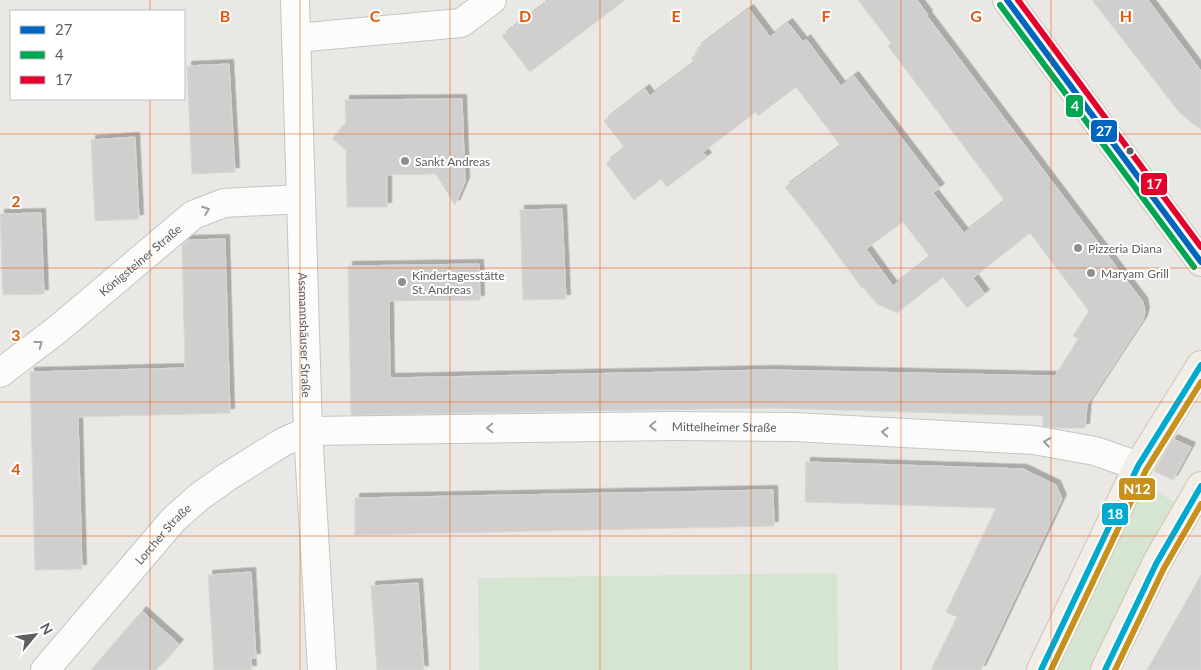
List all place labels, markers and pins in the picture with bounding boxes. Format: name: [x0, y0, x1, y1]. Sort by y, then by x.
unlabelled marker: [1125, 146, 1135, 156]
place label: Sankt Andreas: [415, 154, 490, 169]
marker: Sankt Andreas: [399, 155, 411, 167]
place label: Pizzeria Diana: [1088, 241, 1162, 256]
marker: Pizzeria Diana: [1072, 242, 1084, 254]
place label: Maryam Grill: [1101, 266, 1169, 281]
marker: Maryam Grill: [1085, 267, 1097, 279]
place label: Kindertagesstätte St. Andreas: [412, 268, 505, 297]
marker: Kindertagesstätte St. Andreas: [396, 276, 408, 288]

